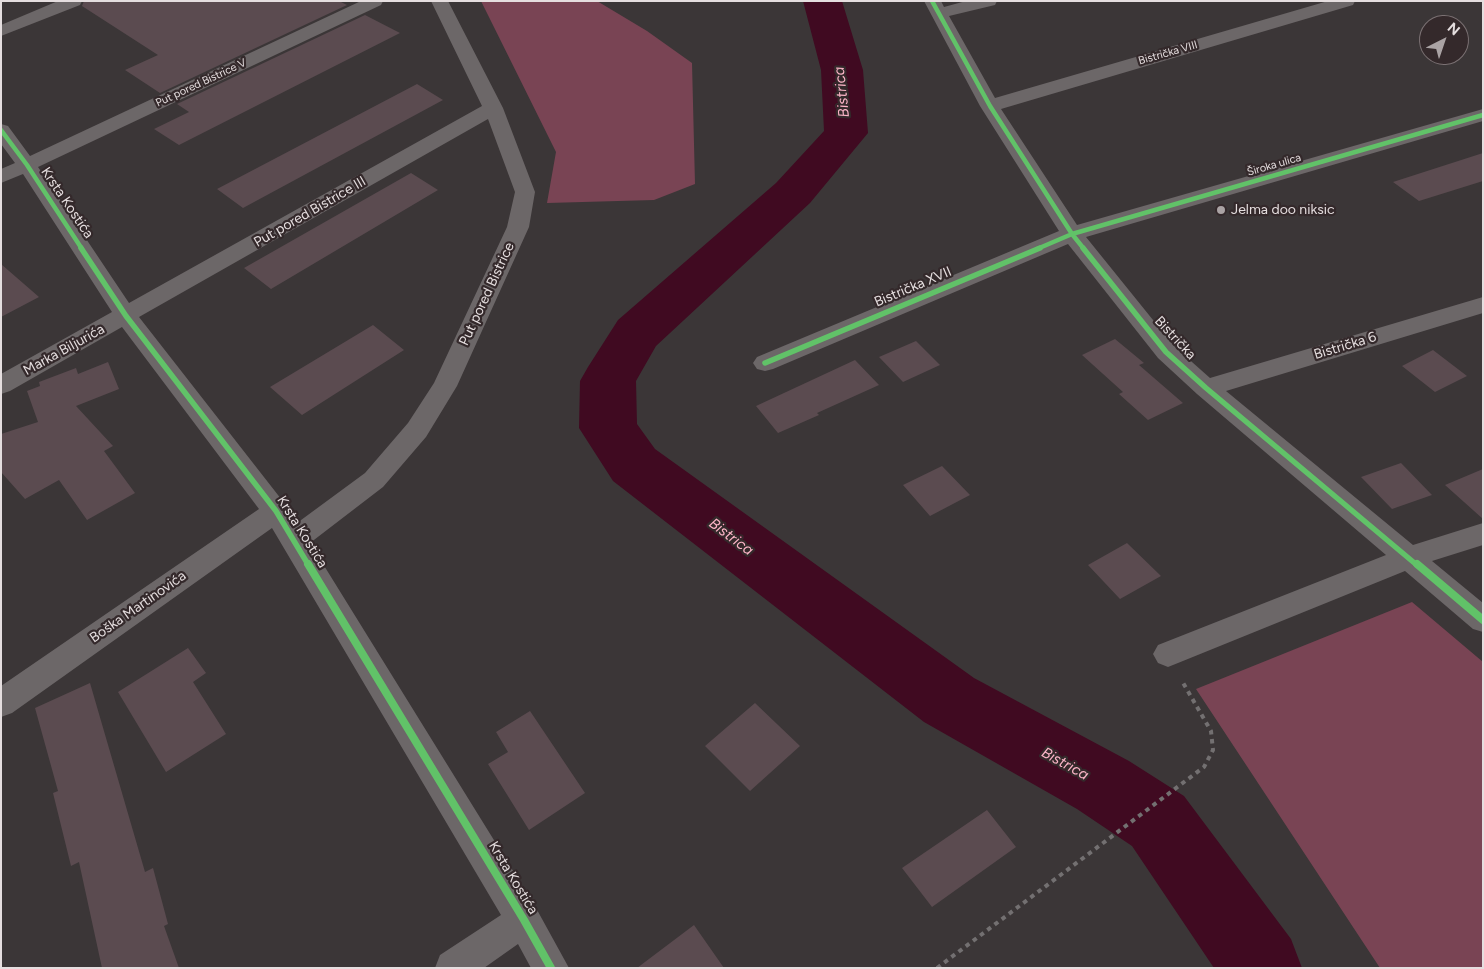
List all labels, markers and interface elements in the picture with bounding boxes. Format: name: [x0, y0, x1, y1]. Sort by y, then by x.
north arrow: [1419, 15, 1469, 65]
text: N: [1444, 19, 1463, 39]
street label: Bistrička VIII: [1137, 38, 1199, 68]
street label: Put pored Bistrice V: [154, 56, 248, 110]
water label: Bistrica: [830, 66, 854, 118]
street label: Široka ulica: [1245, 151, 1303, 179]
street label: Krsta Kostića: [37, 164, 97, 242]
street label: Put pored Bistrice III: [251, 173, 369, 251]
place label: Jelma doo niksic: [1231, 202, 1335, 218]
marker: Jelma doo niksic: [1215, 204, 1227, 216]
street label: Put pored Bistrice: [456, 240, 518, 348]
street label: Bistrička XVII: [872, 263, 954, 311]
street label: Bistrička: [1151, 313, 1199, 363]
street label: Marka Biljurića: [21, 321, 107, 379]
street label: Bistrička 6: [1312, 329, 1378, 363]
street label: Krsta Kostića: [273, 493, 331, 571]
water label: Bistrica: [705, 514, 757, 560]
street label: Boška Martinovića: [87, 568, 189, 646]
water label: Bistrica: [1038, 744, 1092, 784]
street label: Krsta Kostića: [485, 839, 541, 917]

